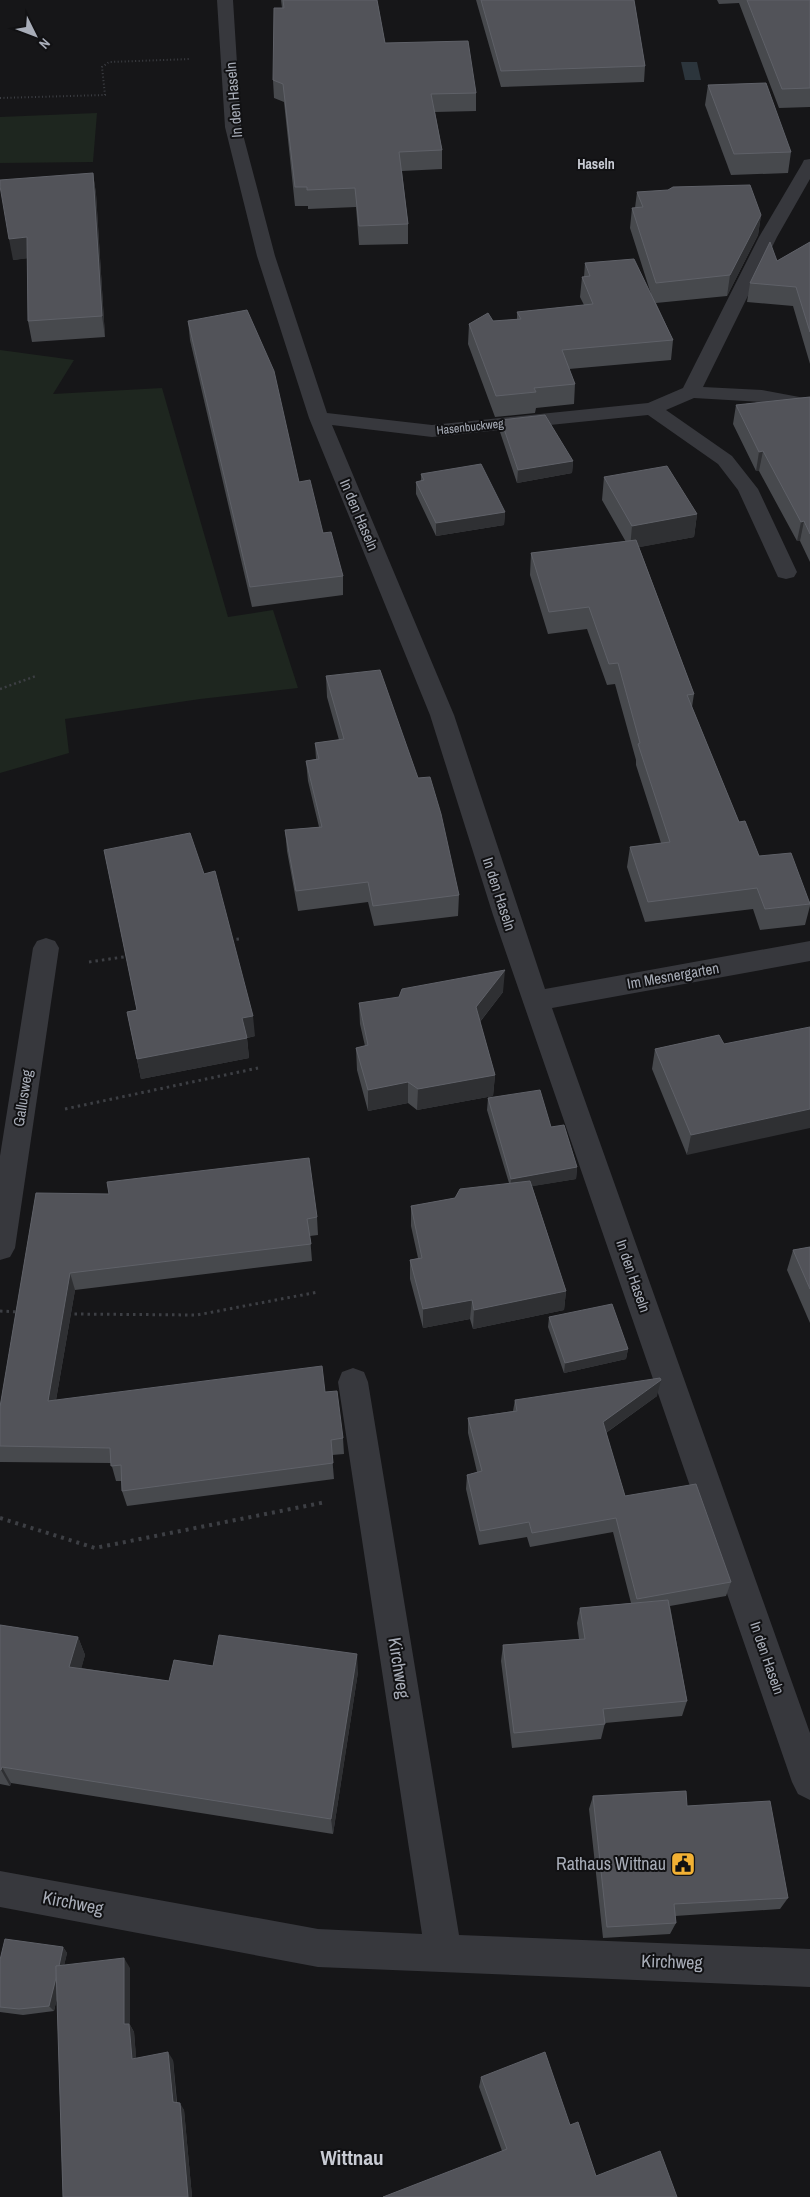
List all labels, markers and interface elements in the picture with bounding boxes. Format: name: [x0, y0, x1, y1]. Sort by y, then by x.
north arrow: [10, 10, 60, 60]
text: N: [35, 35, 54, 53]
street label: In den Haseln: [220, 61, 247, 139]
district label: Haseln: [577, 155, 615, 173]
street label: Hasenbuckweg: [436, 415, 505, 438]
street label: In den Haseln: [335, 476, 384, 554]
street label: In den Haseln: [478, 855, 521, 933]
street label: Im Mesnergarten: [625, 957, 721, 994]
street label: Gallusweg: [8, 1068, 37, 1128]
street label: In den Haseln: [611, 1237, 656, 1315]
street label: In den Haseln: [745, 1619, 790, 1697]
street label: Kirchweg: [382, 1636, 417, 1701]
place label: Rathaus Wittnau: [556, 1851, 666, 1876]
public building icon: Rathaus Wittnau: [670, 1851, 696, 1877]
street label: Kirchweg: [41, 1884, 106, 1921]
street label: Kirchweg: [641, 1948, 704, 1975]
district label: Wittnau: [321, 2143, 383, 2172]

